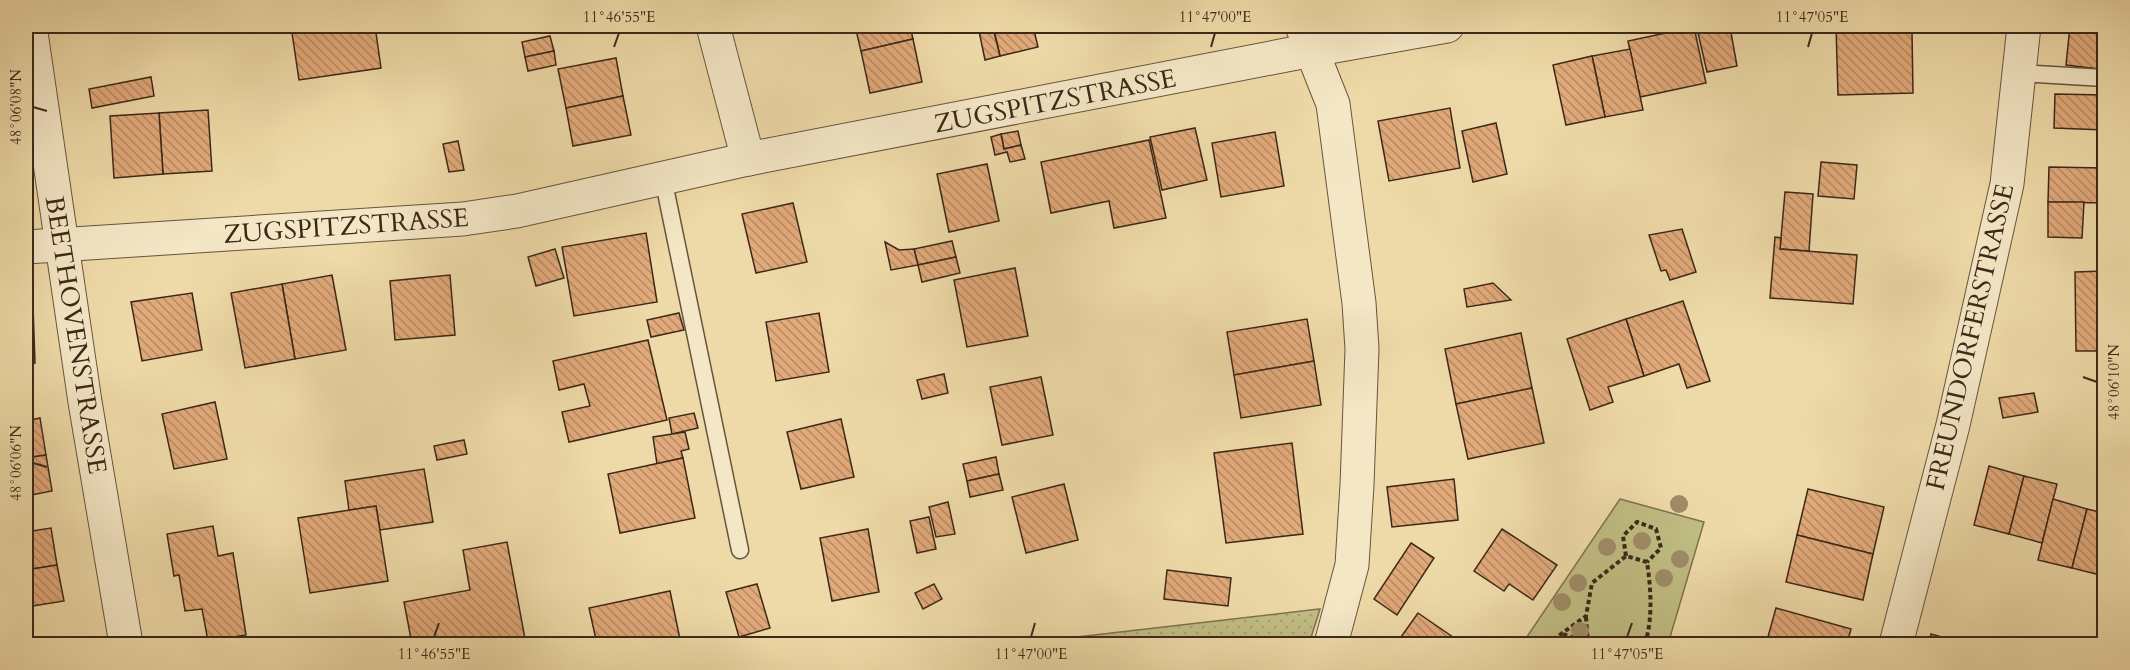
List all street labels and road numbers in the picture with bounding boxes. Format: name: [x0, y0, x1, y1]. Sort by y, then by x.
street label: ZUGSPITZSTRASSE: [931, 60, 1179, 142]
street label: FREUNDORFERSTRASSE: [1918, 180, 2022, 494]
street label: BEETHOVENSTRASSE: [37, 193, 115, 477]
street label: ZUGSPITZSTRASSE: [222, 200, 470, 252]

